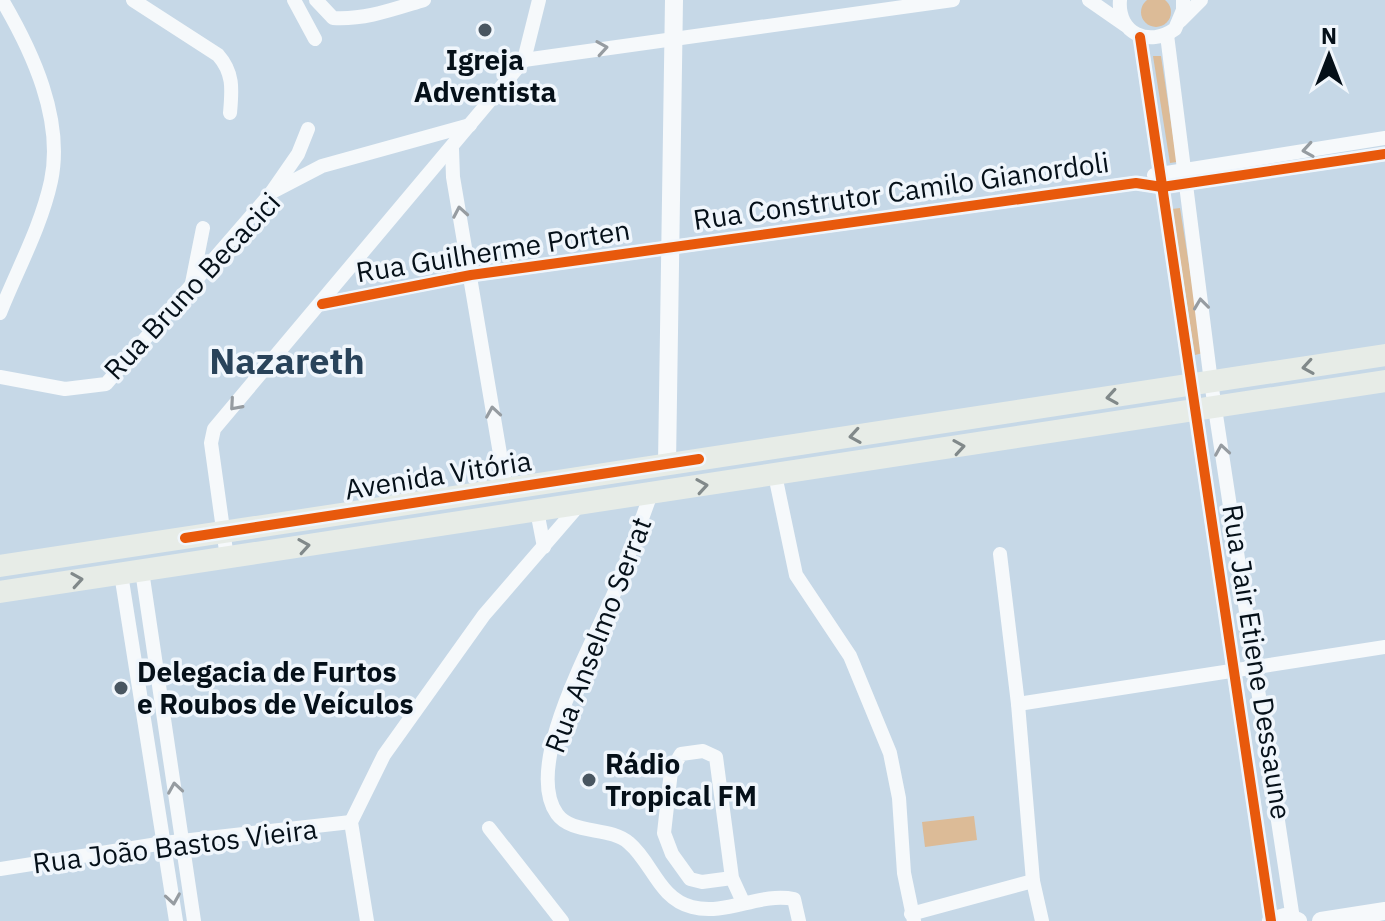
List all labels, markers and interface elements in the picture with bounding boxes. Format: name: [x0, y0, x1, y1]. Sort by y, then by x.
north arrow: [1289, 16, 1369, 96]
marker: Igreja Adventista: [476, 21, 494, 39]
text: N: [1321, 21, 1337, 50]
one-way arrow: [595, 40, 608, 57]
place label: Igreja Adventista: [414, 41, 556, 110]
one-way arrow: [1301, 140, 1315, 157]
street label: Rua Construtor Camilo Gianordoli: [691, 143, 1111, 238]
street label: Rua Bruno Becacici: [95, 184, 288, 387]
one-way arrow: [452, 205, 469, 219]
street label: Rua Guilherme Porten: [353, 211, 633, 290]
one-way arrow: [1193, 298, 1210, 311]
district label: Nazareth: [209, 337, 365, 384]
one-way arrow: [1301, 357, 1315, 374]
one-way arrow: [1106, 387, 1119, 404]
one-way arrow: [230, 396, 245, 411]
one-way arrow: [485, 405, 502, 419]
one-way arrow: [849, 427, 862, 444]
one-way arrow: [952, 439, 966, 456]
street label: Avenida Vitória: [342, 441, 534, 508]
one-way arrow: [1214, 443, 1231, 457]
one-way arrow: [695, 478, 709, 495]
street label: Rua Jair Etiene Dessaune: [1214, 502, 1301, 822]
street label: Rua Anselmo Serrat: [536, 512, 660, 758]
one-way arrow: [297, 539, 311, 556]
one-way arrow: [70, 572, 84, 589]
place label: Delegacia de Furtos e Roubos de Veículos: [137, 653, 414, 722]
marker: Delegacia de Furtos e Roubos de Veículos: [112, 679, 130, 697]
place label: Rádio Tropical FM: [605, 745, 757, 814]
marker: Rádio Tropical FM: [580, 771, 598, 789]
one-way arrow: [167, 782, 184, 795]
street label: Rua João Bastos Vieira: [31, 810, 319, 881]
one-way arrow: [163, 893, 180, 906]

